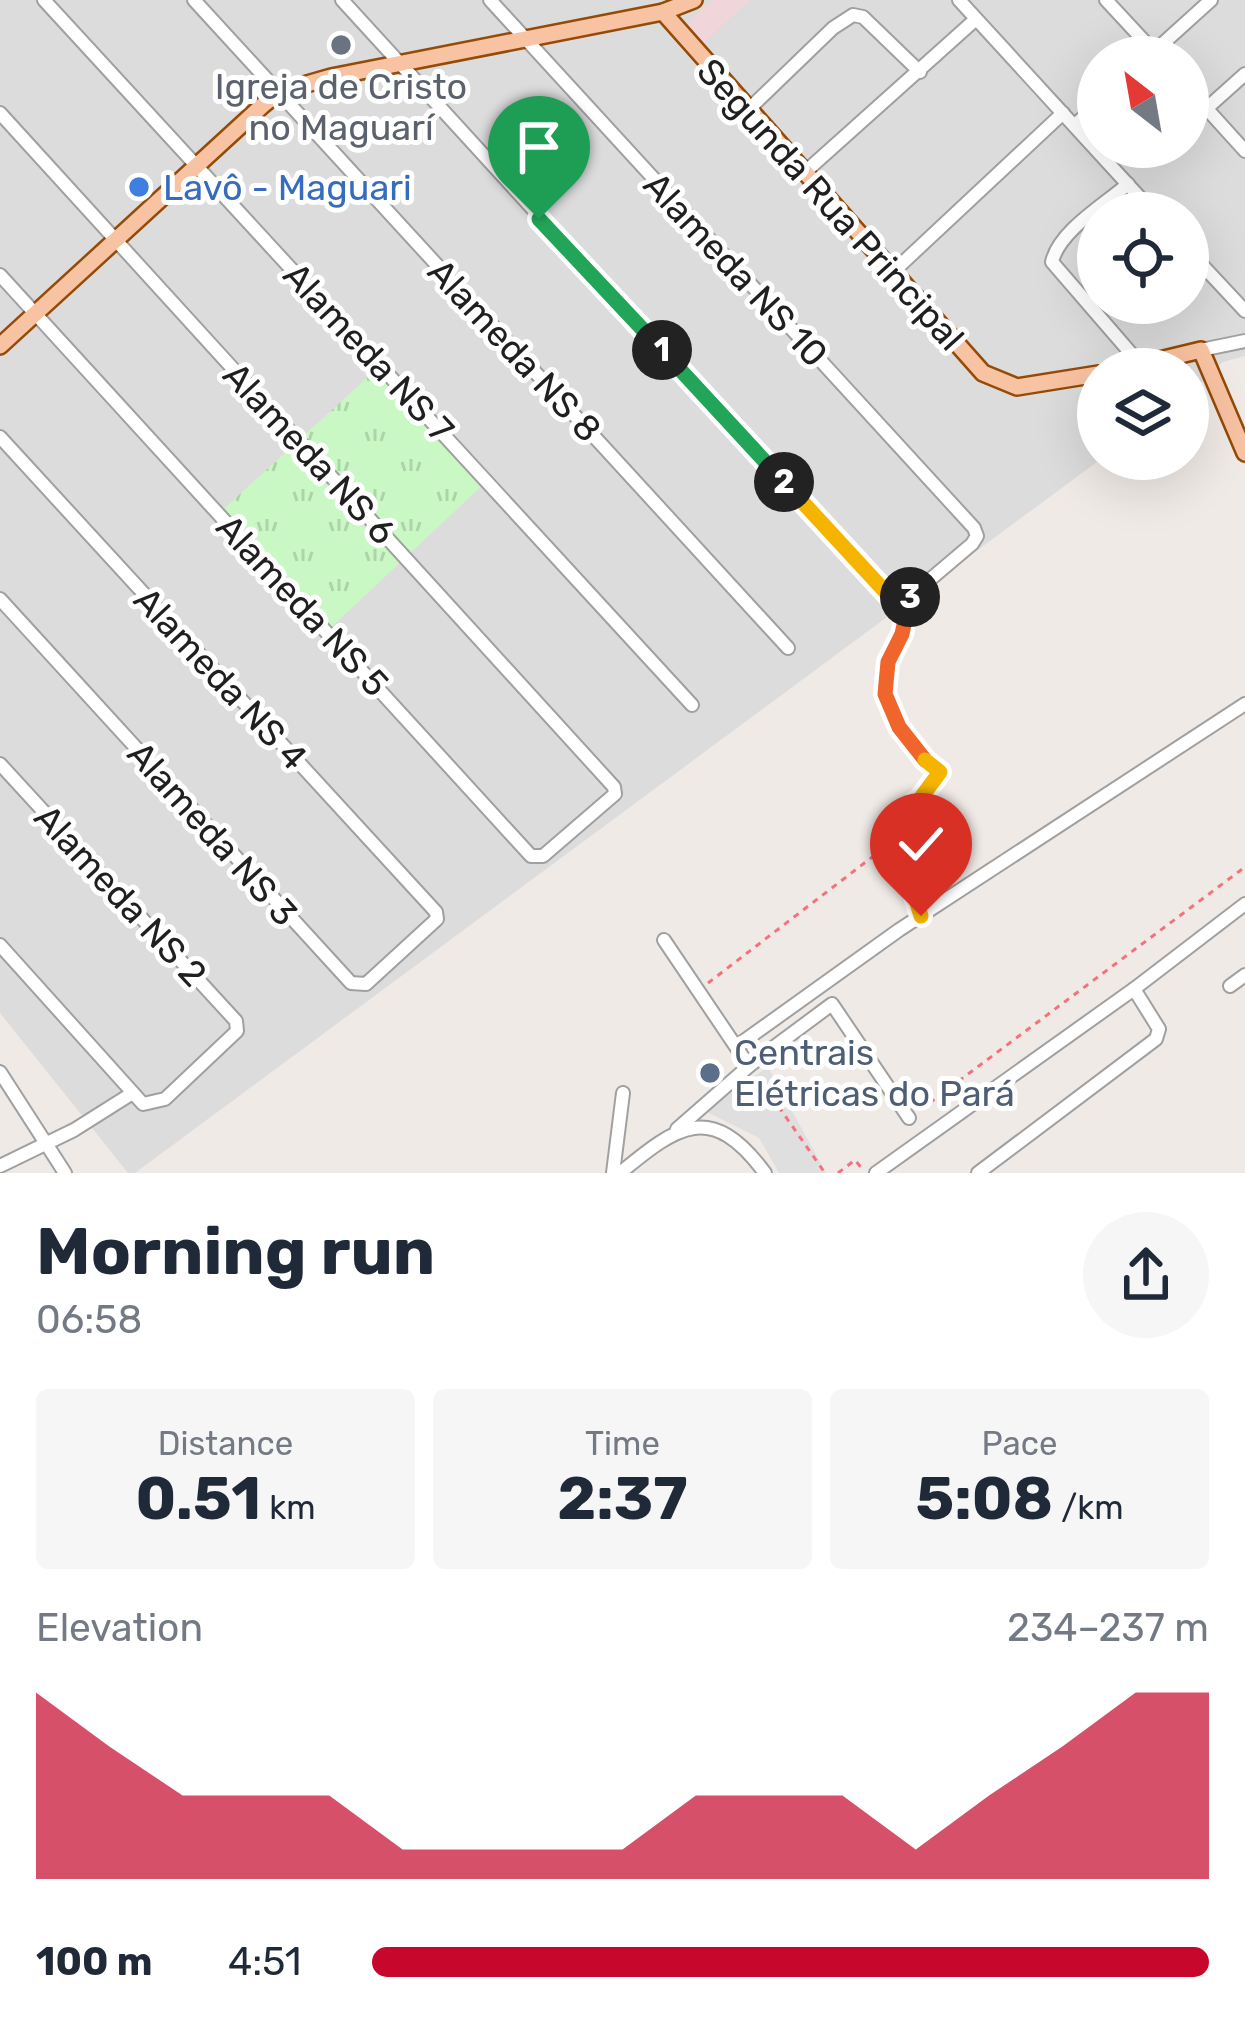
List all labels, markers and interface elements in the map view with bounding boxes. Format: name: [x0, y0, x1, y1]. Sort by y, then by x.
marker: Igreja de Cristo no Maguarí: [328, 32, 354, 58]
north arrow: [1077, 36, 1209, 168]
map controls: [1077, 36, 1209, 480]
street label: Segunda Rua Principal: [688, 50, 973, 359]
place label: Igreja de Cristo no Maguarí: [215, 65, 467, 149]
pin: [488, 96, 590, 219]
icon: arrive: [506, 114, 572, 180]
street label: Alameda NS 10: [635, 163, 837, 375]
place label: Lavô - Maguari: [163, 166, 412, 209]
marker: Lavô - Maguari: [126, 174, 152, 200]
button: locate: [1077, 192, 1209, 324]
street label: Alameda NS 8: [419, 250, 610, 451]
street label: Alameda NS 7: [275, 254, 463, 451]
pin: 1: [632, 320, 692, 380]
button: layers: [1077, 348, 1209, 480]
street label: Alameda NS 6: [214, 353, 405, 553]
pin: 2: [754, 452, 814, 512]
text: 2: [773, 462, 795, 501]
street label: Alameda NS 5: [208, 506, 398, 705]
pin: 3: [880, 567, 940, 627]
text: 3: [899, 577, 921, 616]
street label: Alameda NS 4: [125, 578, 316, 778]
street label: Alameda NS 3: [119, 732, 307, 934]
pin: [870, 793, 972, 916]
street label: Alameda NS 2: [26, 796, 216, 995]
icon: check: [888, 811, 954, 877]
place label: Centrais Elétricas do Pará: [734, 1031, 1015, 1115]
marker: Centrais Elétricas do Pará: [697, 1060, 723, 1086]
text: Morning run: [36, 1212, 435, 1291]
button: share: [1083, 1212, 1209, 1338]
text: 06:58: [36, 1297, 142, 1343]
text: Distance: [158, 1424, 293, 1463]
text: Time: [585, 1424, 660, 1463]
text: Pace: [982, 1424, 1057, 1463]
text: 0.51: [135, 1463, 261, 1534]
text: 2:37: [557, 1463, 688, 1534]
text: 5:08: [915, 1463, 1053, 1534]
text: km: [261, 1488, 316, 1527]
text: /km: [1053, 1488, 1124, 1527]
text: Elevation: [36, 1605, 203, 1651]
text: 234–237 m: [1007, 1605, 1209, 1651]
text: 100 m: [36, 1939, 152, 1985]
text: 4:51: [228, 1939, 301, 1985]

